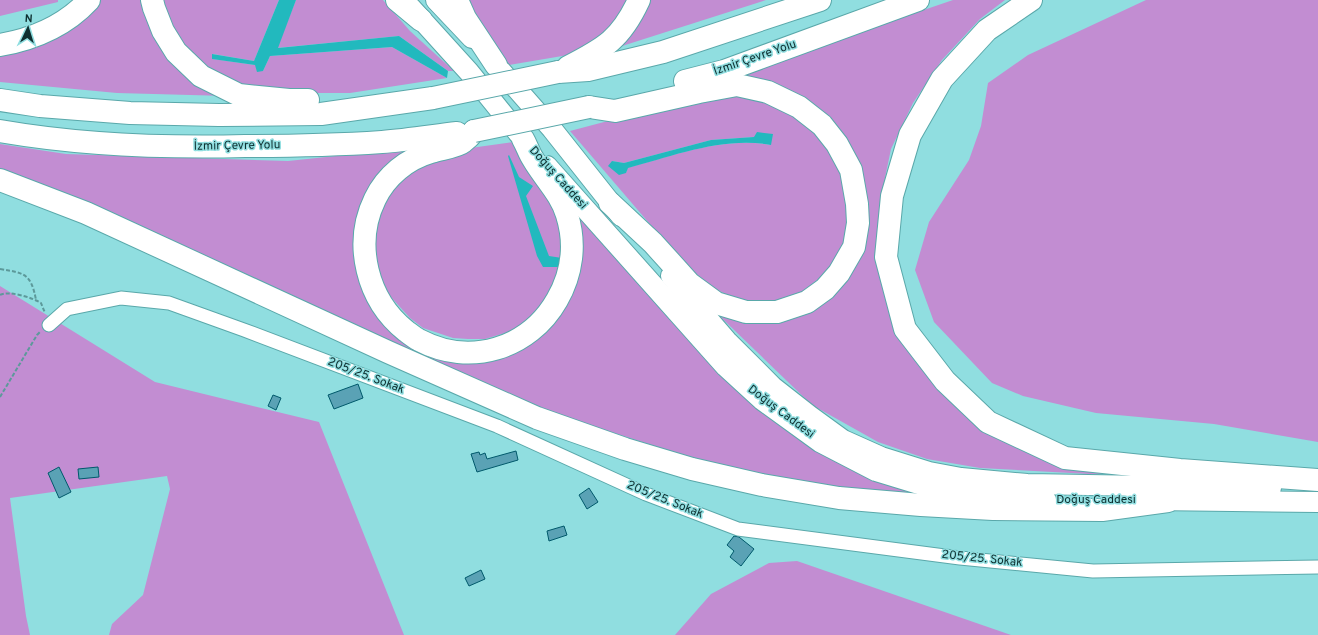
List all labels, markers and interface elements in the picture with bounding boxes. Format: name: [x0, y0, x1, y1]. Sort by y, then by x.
north arrow: [8, 8, 48, 48]
text: N: [24, 12, 33, 26]
street label: İzmir Çevre Yolu: [711, 36, 799, 80]
street label: İzmir Çevre Yolu: [193, 137, 281, 155]
street label: Doğuş Caddesi: [525, 143, 591, 213]
street label: 205/25. Sokak: [325, 354, 407, 398]
street label: Doğuş Caddesi: [744, 382, 818, 442]
street label: 205/25. Sokak: [624, 477, 706, 523]
street label: Doğuş Caddesi: [1056, 492, 1136, 508]
street label: 205/25. Sokak: [941, 547, 1023, 571]

